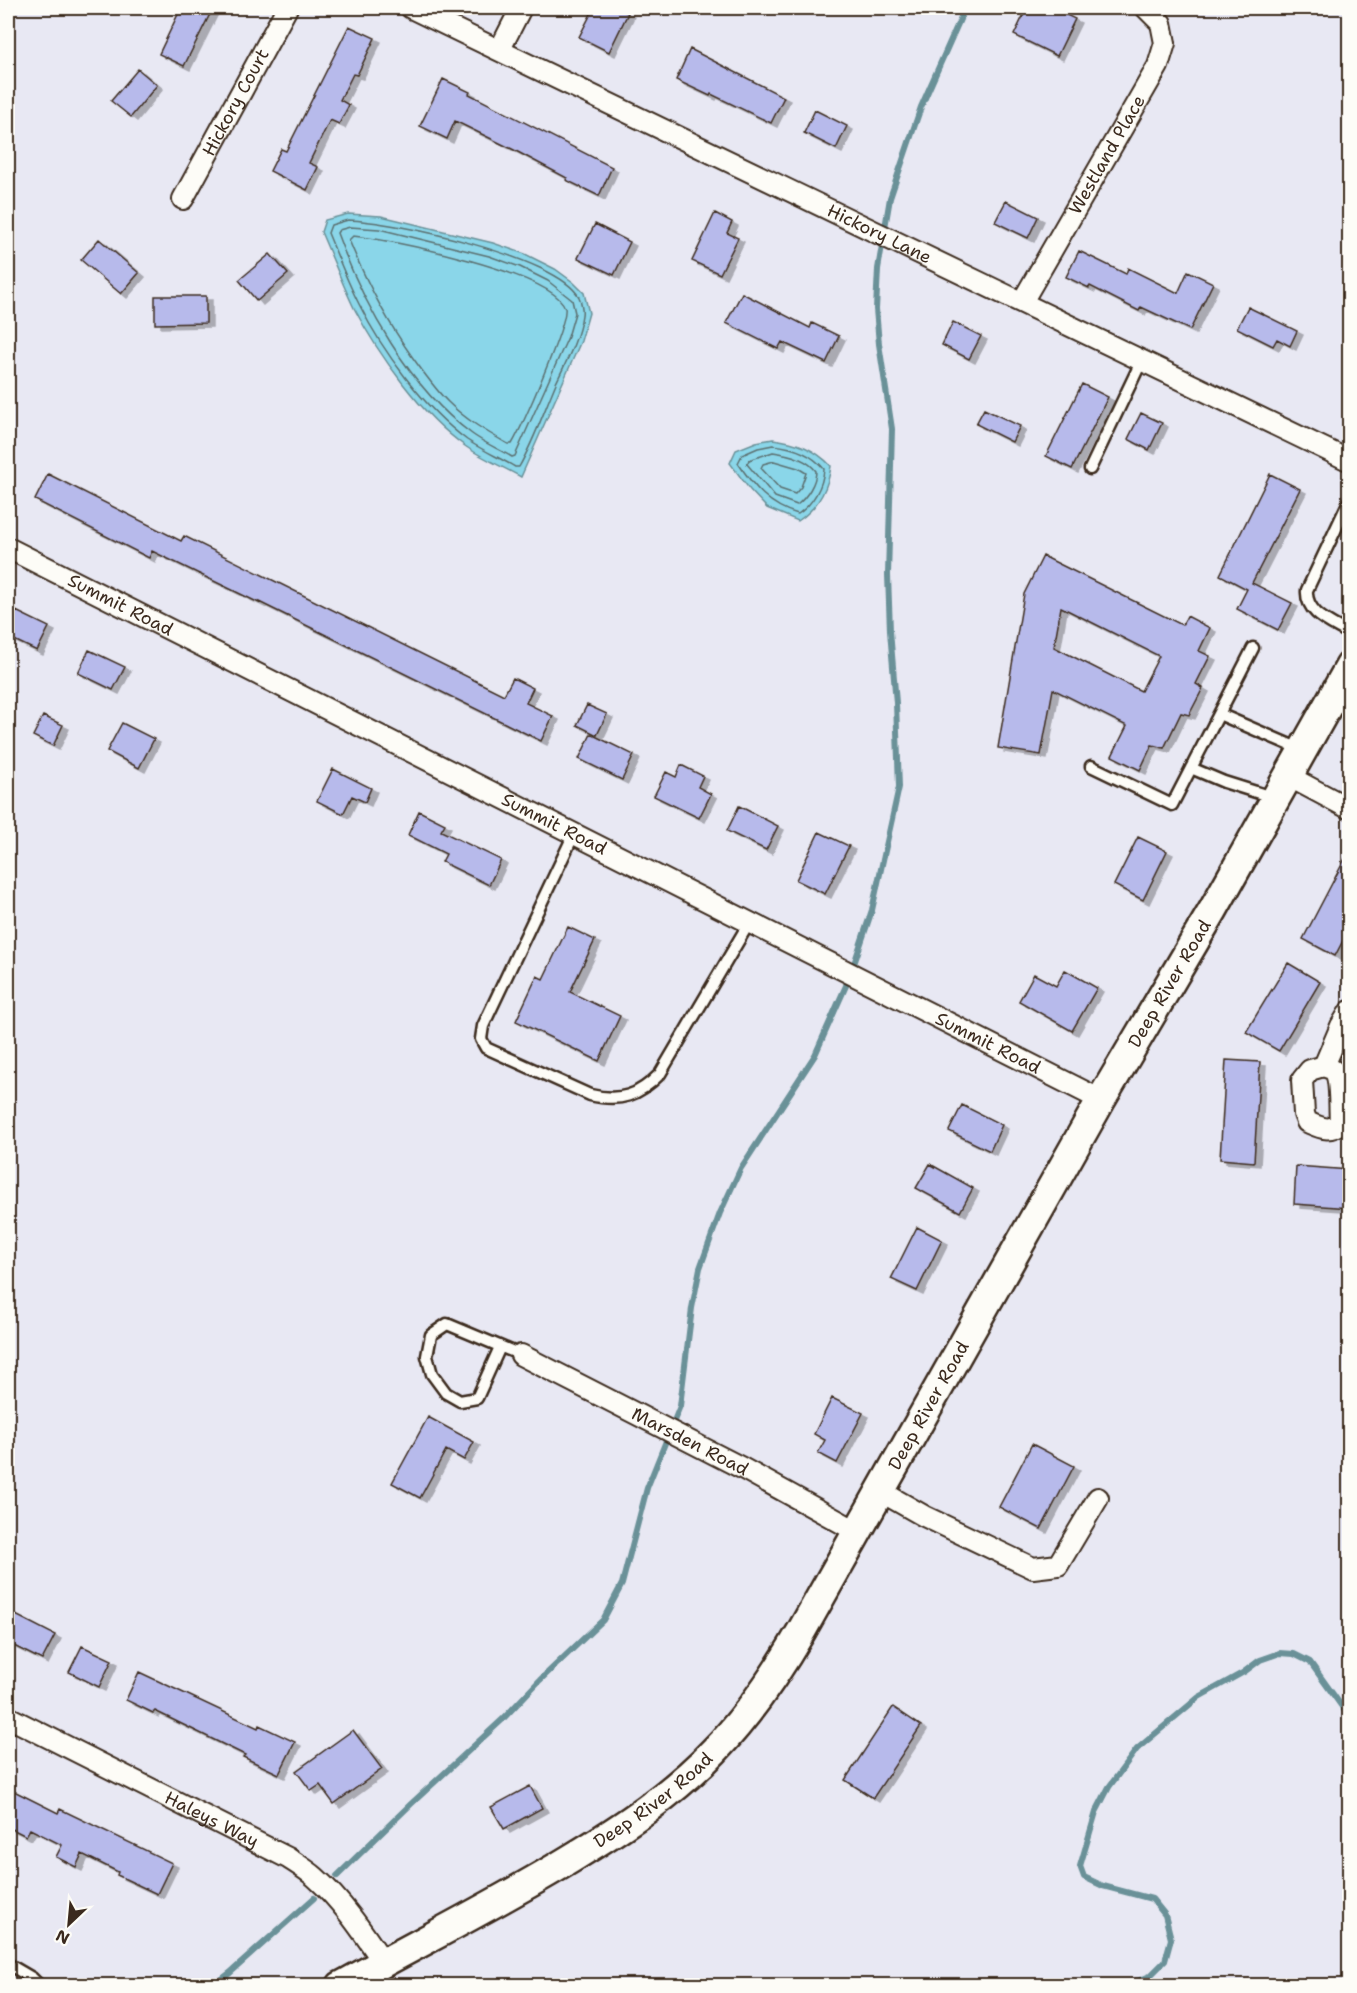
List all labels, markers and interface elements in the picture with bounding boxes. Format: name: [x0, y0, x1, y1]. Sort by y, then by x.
street label: Hickory Court: [197, 44, 275, 160]
street label: Westland Place: [1063, 91, 1151, 219]
street label: Hickory Lane: [823, 199, 936, 269]
street label: Summit Road: [64, 568, 177, 641]
street label: Summit Road: [498, 787, 611, 861]
street label: Deep River Road: [1123, 915, 1217, 1052]
street label: Summit Road: [931, 1006, 1045, 1080]
street label: Deep River Road: [883, 1337, 975, 1474]
street label: Marsden Road: [628, 1402, 753, 1481]
street label: Deep River Road: [589, 1747, 718, 1854]
street label: Haleys Way: [160, 1786, 263, 1853]
north arrow: [39, 1894, 99, 1954]
text: N: [52, 1925, 73, 1949]

